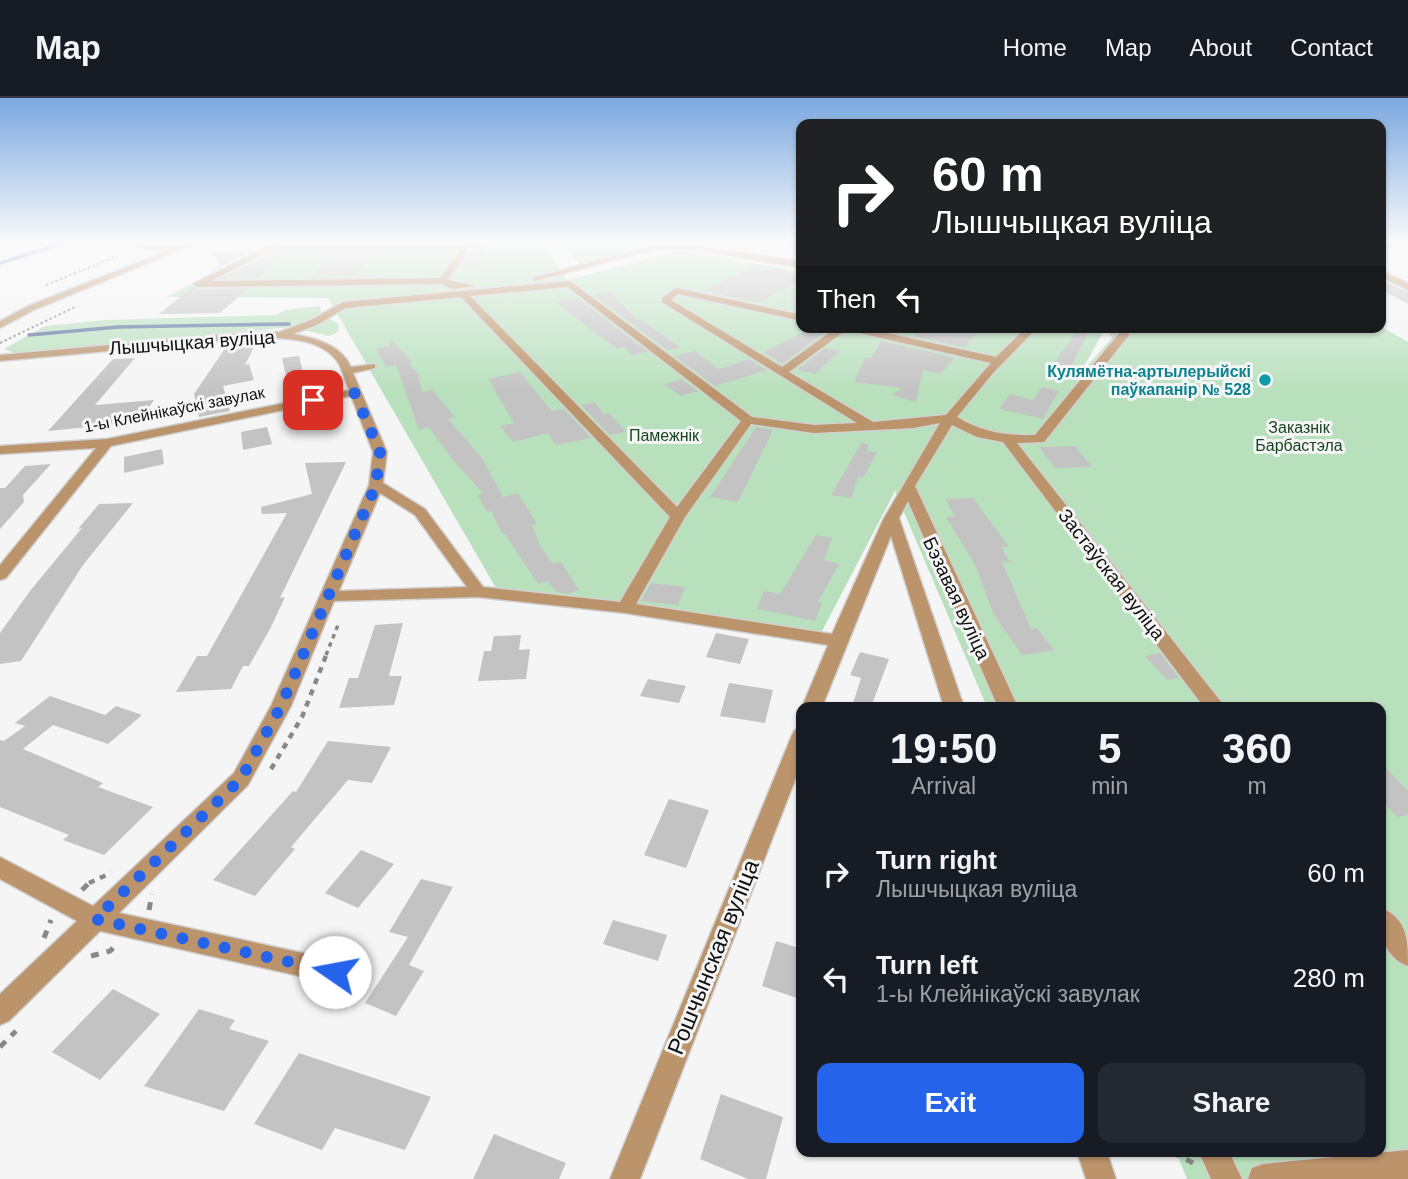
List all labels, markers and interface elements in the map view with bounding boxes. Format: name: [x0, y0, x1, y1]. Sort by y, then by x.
text: Map: [35, 29, 101, 66]
text: Home: [1003, 34, 1067, 61]
text: Map: [1105, 34, 1152, 61]
text: About: [1190, 34, 1252, 61]
text: Contact: [1290, 34, 1373, 61]
icon: right: [817, 147, 908, 238]
text: 60 m: [932, 147, 1044, 201]
text: Лышчыцкая вуліца: [932, 204, 1212, 240]
icon: left: [890, 280, 928, 318]
text: Then: [817, 284, 876, 314]
street label: Лышчыцкая вуліца: [108, 326, 276, 359]
place label: Кулямётна-артылерыйскі паўкапанір № 528: [1047, 363, 1251, 398]
pin: [283, 370, 343, 430]
marker: Кулямётна-артылерыйскі паўкапанір № 528: [1257, 372, 1273, 388]
icon: arrive: [294, 381, 332, 419]
street label: 1-ы Клейнікаўскі завулак: [82, 383, 267, 435]
park label: Заказнік Барбастэла: [1255, 419, 1343, 454]
park label: Памежнік: [629, 427, 700, 444]
street label: Застаўская вуліца: [1054, 505, 1169, 644]
street label: Бэзавая вуліца: [919, 534, 994, 663]
text: 19:50: [890, 725, 997, 772]
text: 5: [1098, 725, 1121, 772]
text: 360: [1222, 725, 1292, 772]
text: Arrival: [911, 773, 976, 799]
text: min: [1091, 773, 1128, 799]
text: m: [1248, 773, 1267, 799]
text: Turn right: [876, 845, 997, 875]
icon: right: [817, 855, 855, 893]
street label: Рошчынская вуліца: [662, 856, 764, 1058]
text: 60 m: [1307, 858, 1365, 888]
text: Лышчыцкая вуліца: [876, 876, 1077, 902]
position arrow: [298, 935, 372, 1009]
text: Turn left: [876, 950, 978, 980]
icon: left: [817, 960, 855, 998]
text: 280 m: [1293, 963, 1365, 993]
text: 1-ы Клейнікаўскі завулак: [876, 981, 1140, 1007]
button: Exit: [817, 1063, 1084, 1143]
button: Share: [1098, 1063, 1365, 1143]

